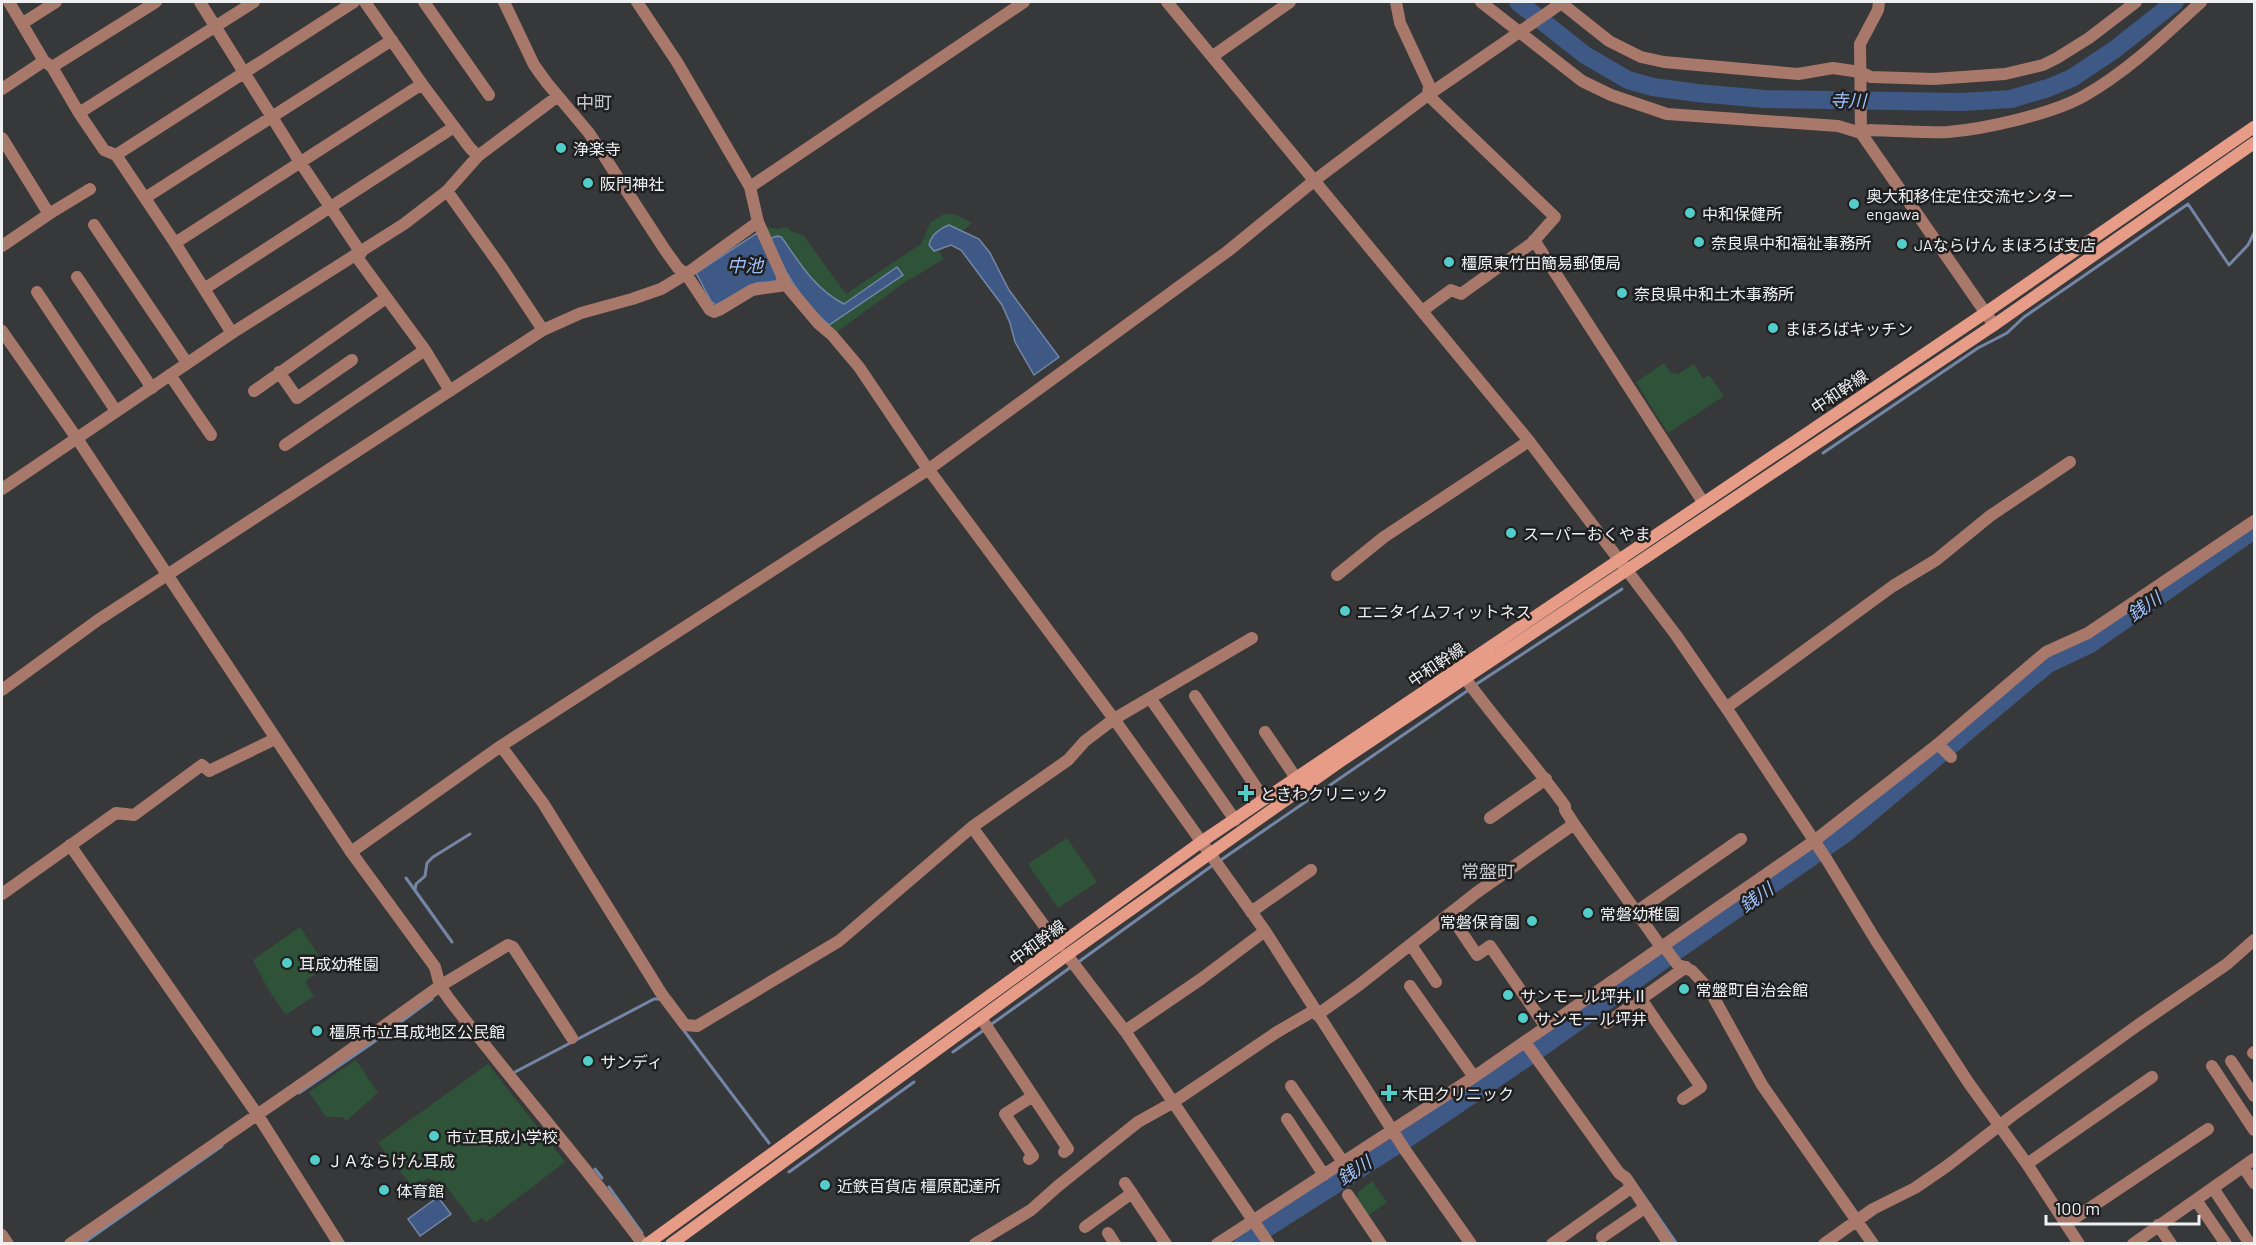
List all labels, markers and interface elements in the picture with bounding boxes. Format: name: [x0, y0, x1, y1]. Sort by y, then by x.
water label: 寺川: [1830, 89, 1868, 111]
district label: 中町: [576, 91, 612, 113]
place label: 浄楽寺: [573, 139, 621, 158]
marker: 浄楽寺: [554, 141, 568, 155]
place label: 阪門神社: [600, 174, 664, 193]
marker: 阪門神社: [581, 176, 595, 190]
place label: 奥大和移住定住交流センター engawa: [1866, 186, 2074, 223]
marker: 奥大和移住定住交流センター engawa: [1847, 197, 1861, 211]
place label: 中和保健所: [1702, 204, 1782, 223]
marker: 中和保健所: [1683, 206, 1697, 220]
place label: 奈良県中和福祉事務所: [1711, 233, 1871, 252]
marker: 奈良県中和福祉事務所: [1692, 235, 1706, 249]
place label: JAならけん まほろば支店: [1914, 235, 2096, 254]
marker: JAならけん まほろば支店: [1895, 237, 1909, 251]
place label: 橿原東竹田簡易郵便局: [1461, 253, 1621, 272]
water label: 中池: [727, 254, 765, 276]
marker: 橿原東竹田簡易郵便局: [1442, 255, 1456, 269]
place label: 奈良県中和土木事務所: [1634, 284, 1794, 303]
marker: 奈良県中和土木事務所: [1615, 286, 1629, 300]
place label: まほろばキッチン: [1785, 319, 1913, 338]
marker: まほろばキッチン: [1766, 321, 1780, 335]
street label: 中和幹線: [1807, 365, 1871, 417]
place label: スーパーおくやま: [1523, 524, 1651, 543]
marker: スーパーおくやま: [1504, 526, 1518, 540]
water label: 銭川: [2123, 586, 2167, 625]
place label: エニタイムフィットネス: [1357, 602, 1531, 621]
marker: エニタイムフィットネス: [1338, 604, 1352, 618]
street label: 中和幹線: [1404, 638, 1468, 690]
marker: ときわクリニック: [1237, 784, 1255, 802]
place label: ときわクリニック: [1260, 784, 1388, 803]
district label: 常盤町: [1461, 860, 1515, 882]
water label: 銭川: [1735, 877, 1779, 916]
place label: 常磐幼稚園: [1600, 904, 1680, 923]
marker: 常磐幼稚園: [1581, 906, 1595, 920]
place label: 常磐保育園: [1440, 912, 1520, 931]
marker: 常磐保育園: [1525, 914, 1539, 928]
street label: 中和幹線: [1006, 916, 1068, 968]
place label: 耳成幼稚園: [299, 954, 379, 973]
marker: 耳成幼稚園: [280, 956, 294, 970]
place label: 常盤町自治会館: [1696, 980, 1808, 999]
marker: 常盤町自治会館: [1677, 982, 1691, 996]
place label: サンモール坪井Ⅱ: [1520, 986, 1648, 1005]
marker: サンモール坪井Ⅱ: [1501, 988, 1515, 1002]
place label: サンモール坪井: [1535, 1009, 1647, 1028]
marker: サンモール坪井: [1516, 1011, 1530, 1025]
place label: 橿原市立耳成地区公民館: [329, 1022, 505, 1041]
marker: 橿原市立耳成地区公民館: [310, 1024, 324, 1038]
place label: サンディ: [600, 1052, 663, 1071]
marker: サンディ: [581, 1054, 595, 1068]
marker: 木田クリニック: [1380, 1084, 1398, 1102]
place label: 木田クリニック: [1402, 1084, 1514, 1103]
place label: 市立耳成小学校: [446, 1127, 558, 1146]
marker: 市立耳成小学校: [427, 1129, 441, 1143]
water label: 銭川: [1333, 1150, 1377, 1189]
place label: ＪＡならけん耳成: [327, 1151, 455, 1170]
marker: ＪＡならけん耳成: [308, 1153, 322, 1167]
place label: 近鉄百貨店 橿原配達所: [837, 1176, 1000, 1195]
marker: 近鉄百貨店 橿原配達所: [818, 1178, 832, 1192]
place label: 体育館: [396, 1181, 444, 1200]
marker: 体育館: [377, 1183, 391, 1197]
scale bar: [2046, 1188, 2199, 1226]
text: 100 m: [2055, 1197, 2100, 1219]

